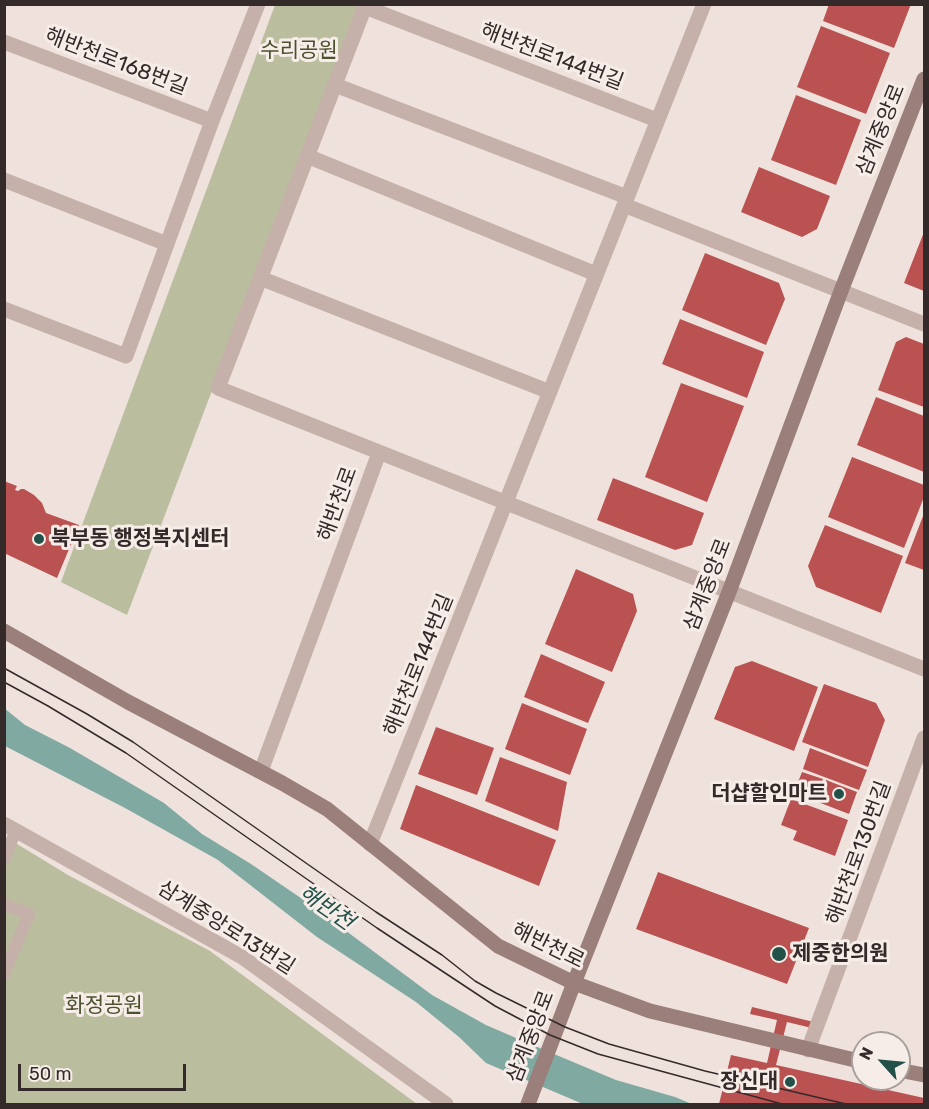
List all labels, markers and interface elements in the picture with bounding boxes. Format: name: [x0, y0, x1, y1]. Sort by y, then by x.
street label: 해반천로144번길: [477, 18, 627, 96]
street label: 해반천로168번길: [41, 23, 191, 101]
park label: 수리공원: [260, 38, 338, 64]
street label: 삼계중앙로: [851, 80, 911, 180]
street label: 해반천로: [313, 463, 363, 545]
place label: 북부동 행정복지센터: [51, 526, 229, 552]
marker: 북부동 행정복지센터: [32, 532, 46, 546]
street label: 삼계중앙로: [679, 535, 737, 635]
street label: 해반천로144번길: [379, 590, 459, 740]
street label: 해반천로130번길: [821, 778, 897, 928]
place label: 더샵할인마트: [711, 781, 827, 807]
marker: 더샵할인마트: [832, 787, 846, 801]
street label: 삼계중앙로13번길: [153, 876, 299, 980]
water label: 해반천: [294, 880, 358, 936]
street label: 해반천로: [508, 918, 588, 974]
place label: 제중한의원: [792, 941, 889, 967]
marker: 제중한의원: [770, 945, 788, 963]
street label: 삼계중앙로: [502, 987, 560, 1087]
park label: 화정공원: [65, 993, 143, 1019]
north arrow: [851, 1031, 911, 1091]
text: N: [855, 1044, 877, 1063]
scale bar: [21, 1052, 189, 1090]
text: 50 m: [29, 1063, 72, 1085]
place label: 장신대: [720, 1069, 778, 1095]
marker: 장신대: [783, 1075, 797, 1089]

